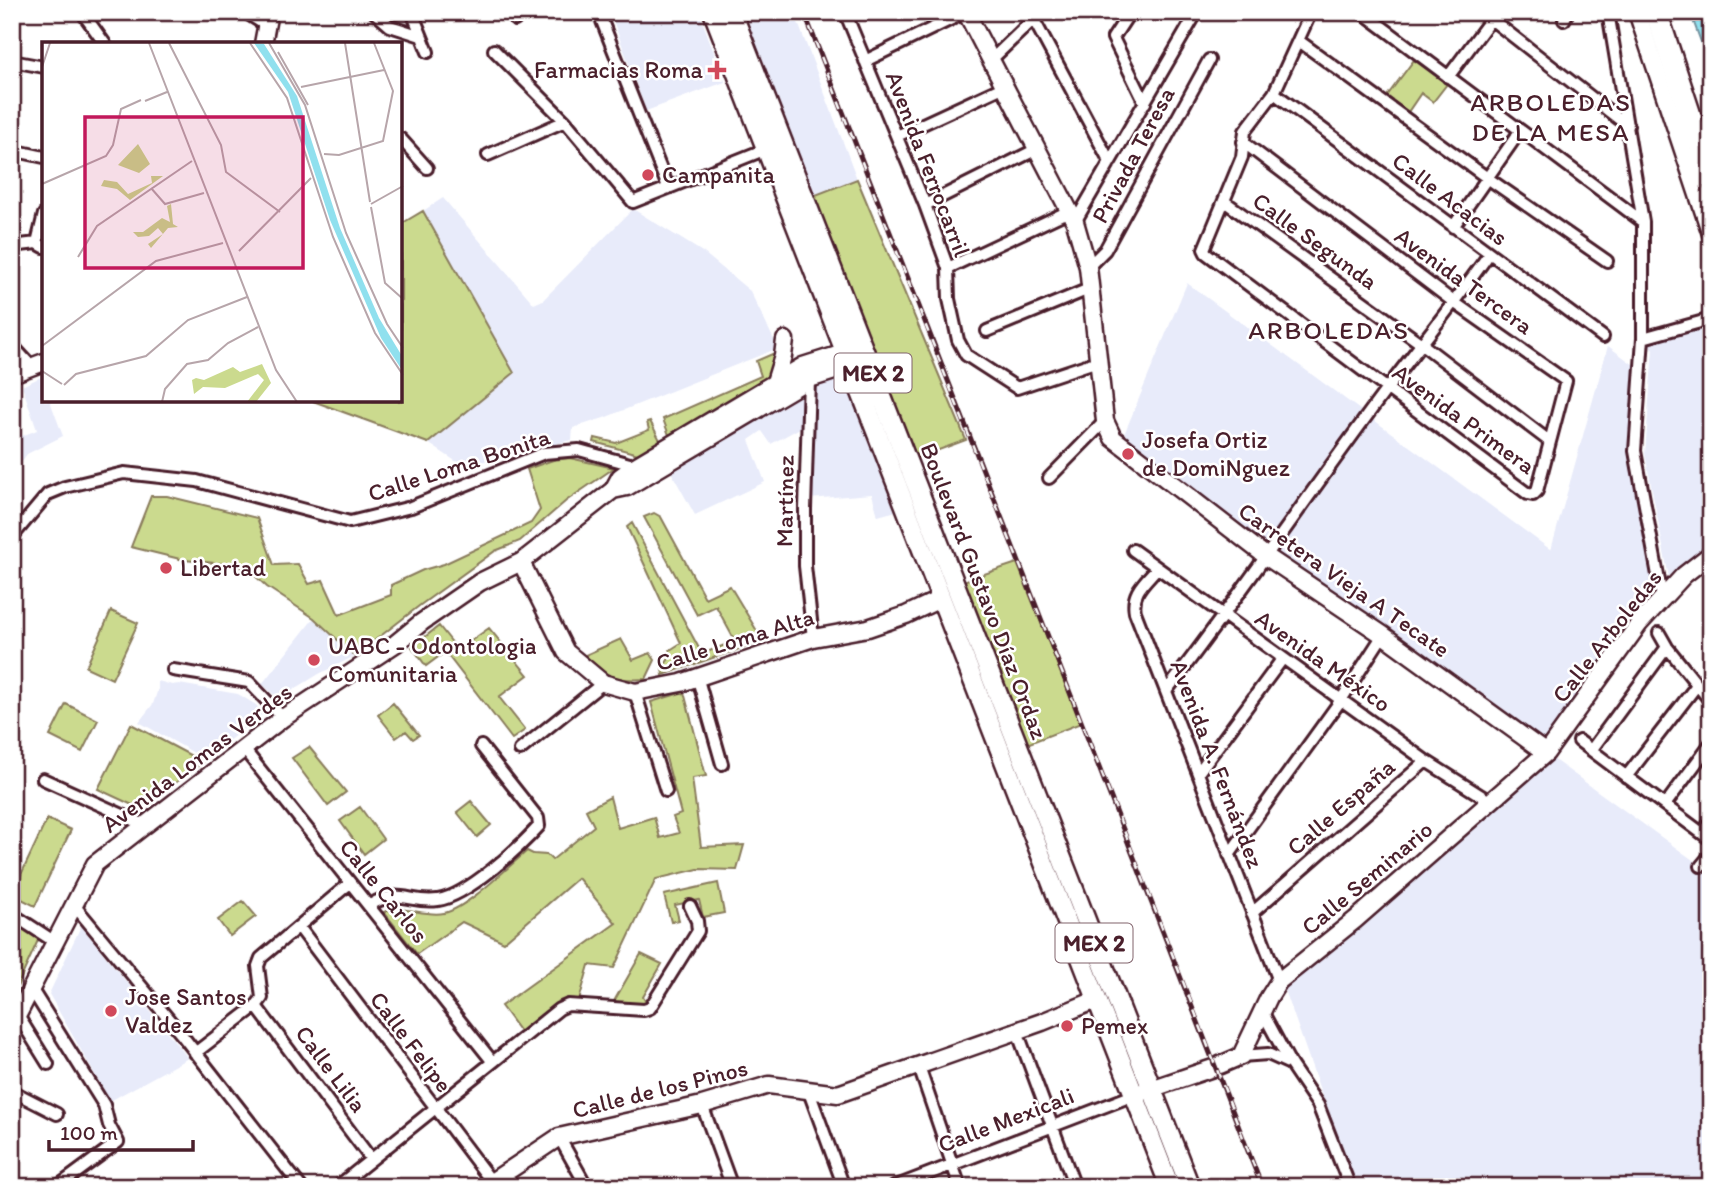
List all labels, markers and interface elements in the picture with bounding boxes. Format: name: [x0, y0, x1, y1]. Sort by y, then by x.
inset map: [42, 42, 402, 402]
place label: Farmacias Roma: [534, 55, 704, 84]
marker: Farmacias Roma: [709, 62, 725, 78]
street label: Avenida Ferrocarril: [880, 67, 977, 261]
street label: Privada Teresa: [1085, 81, 1181, 228]
district label: ARBOLEDAS DE LA MESA: [1470, 86, 1632, 148]
street label: Calle Acacias: [1387, 146, 1514, 251]
place label: Campanita: [662, 160, 775, 189]
marker: Campanita: [640, 167, 656, 183]
street label: Calle Segunda: [1247, 186, 1384, 296]
street label: Avenida Tercera: [1390, 221, 1540, 341]
district label: ARBOLEDAS: [1248, 314, 1410, 346]
road number: MEX 2: [834, 354, 912, 392]
street label: Avenida Primera: [1387, 357, 1542, 480]
street label: Calle Loma Bonita: [364, 421, 554, 508]
place label: Josefa Ortiz de DomiNguez: [1142, 425, 1290, 482]
street label: Boulevard Gustavo Díaz Ordaz: [914, 439, 1055, 743]
marker: Josefa Ortiz de DomiNguez: [1120, 446, 1136, 462]
street label: Martínez: [769, 455, 800, 547]
street label: Carretera Vieja A Tecate: [1233, 496, 1456, 664]
place label: Libertad: [180, 553, 266, 582]
marker: Libertad: [158, 560, 174, 576]
street label: Calle Arboledas: [1545, 563, 1668, 708]
street label: Calle Loma Alta: [652, 602, 818, 677]
street label: Avenida México: [1250, 603, 1397, 718]
place label: UABC - Odontologia Comunitaria: [328, 631, 537, 688]
marker: UABC - Odontologia Comunitaria: [306, 652, 322, 668]
street label: Avenida A. Fernández: [1164, 655, 1271, 872]
street label: Avenida Lomas Verdes: [96, 677, 297, 839]
street label: Calle España: [1281, 752, 1401, 861]
street label: Calle Seminario: [1295, 814, 1438, 941]
street label: Calle Carlos: [334, 833, 435, 949]
road number: MEX 2: [1056, 924, 1132, 962]
place label: Jose Santos Valdez: [125, 982, 247, 1039]
street label: Calle Felipe: [364, 985, 459, 1098]
marker: Jose Santos Valdez: [103, 1003, 119, 1019]
place label: Pemex: [1081, 1011, 1148, 1040]
marker: Pemex: [1059, 1018, 1075, 1034]
street label: Calle Lilia: [289, 1020, 374, 1118]
street label: Calle de los Pinos: [569, 1053, 751, 1124]
street label: Calle Mexicali: [934, 1080, 1078, 1159]
scale bar: [49, 1108, 192, 1152]
text: 100 m: [60, 1120, 118, 1145]

